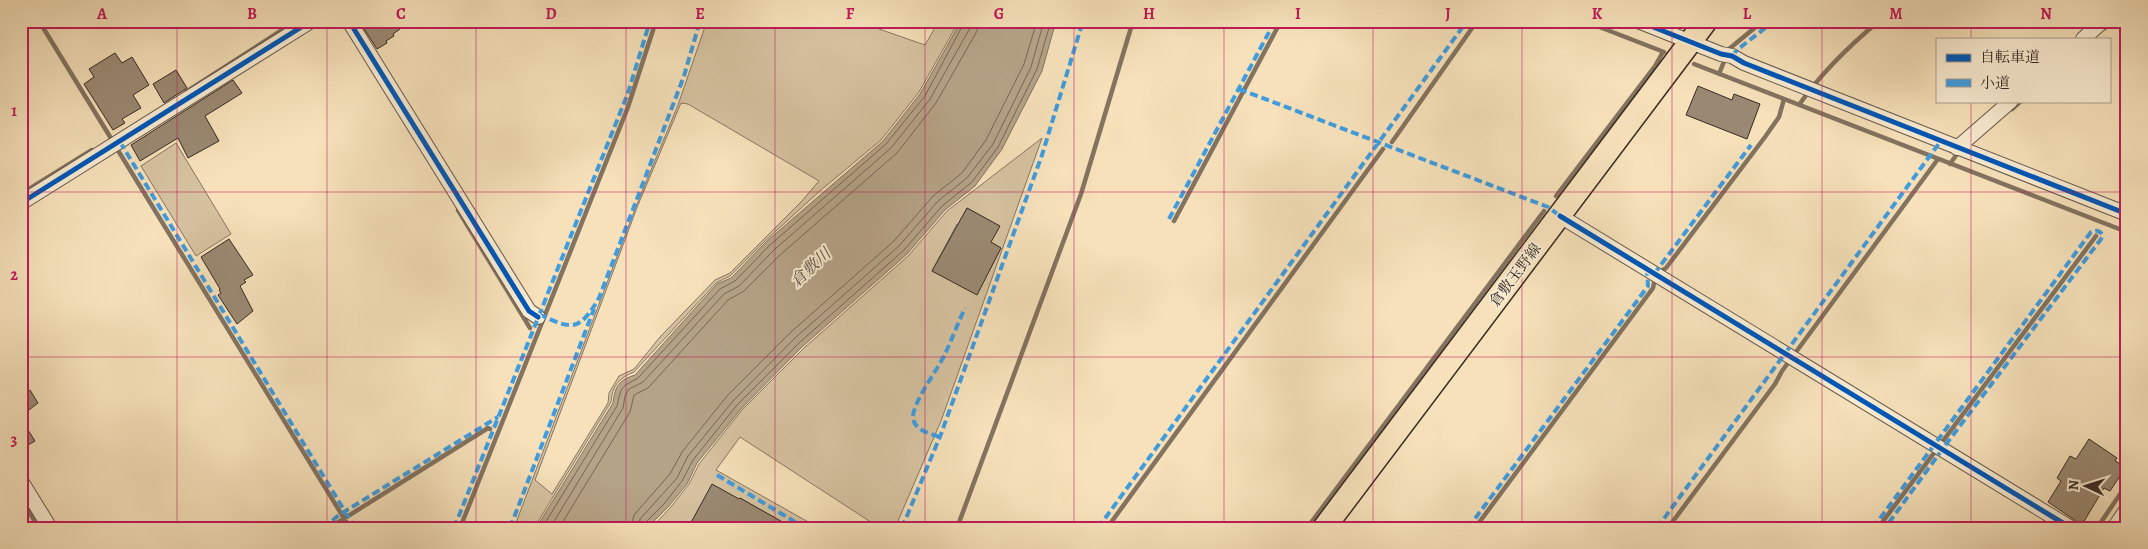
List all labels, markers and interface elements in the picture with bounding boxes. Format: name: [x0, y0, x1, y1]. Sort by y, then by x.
text: A: [96, 3, 108, 25]
text: B: [247, 3, 257, 25]
text: C: [396, 3, 406, 25]
text: D: [545, 3, 557, 25]
text: E: [695, 3, 705, 25]
text: F: [846, 3, 855, 25]
text: G: [994, 3, 1004, 25]
text: H: [1143, 3, 1155, 25]
text: I: [1295, 3, 1301, 25]
text: J: [1445, 3, 1451, 25]
text: K: [1592, 3, 1603, 25]
text: L: [1743, 3, 1752, 25]
text: M: [1889, 3, 1903, 25]
text: N: [2040, 3, 2052, 25]
legend: [1936, 38, 2110, 102]
text: 自転車道: [1980, 47, 2040, 67]
text: 小道: [1980, 73, 2010, 93]
text: 1: [11, 100, 17, 122]
street label: 倉敷玉野線: [1484, 239, 1546, 311]
water label: 倉敷川: [786, 242, 837, 292]
text: 2: [10, 264, 18, 286]
text: 3: [11, 429, 18, 451]
north arrow: [2060, 462, 2110, 512]
text: N: [2064, 479, 2083, 491]

